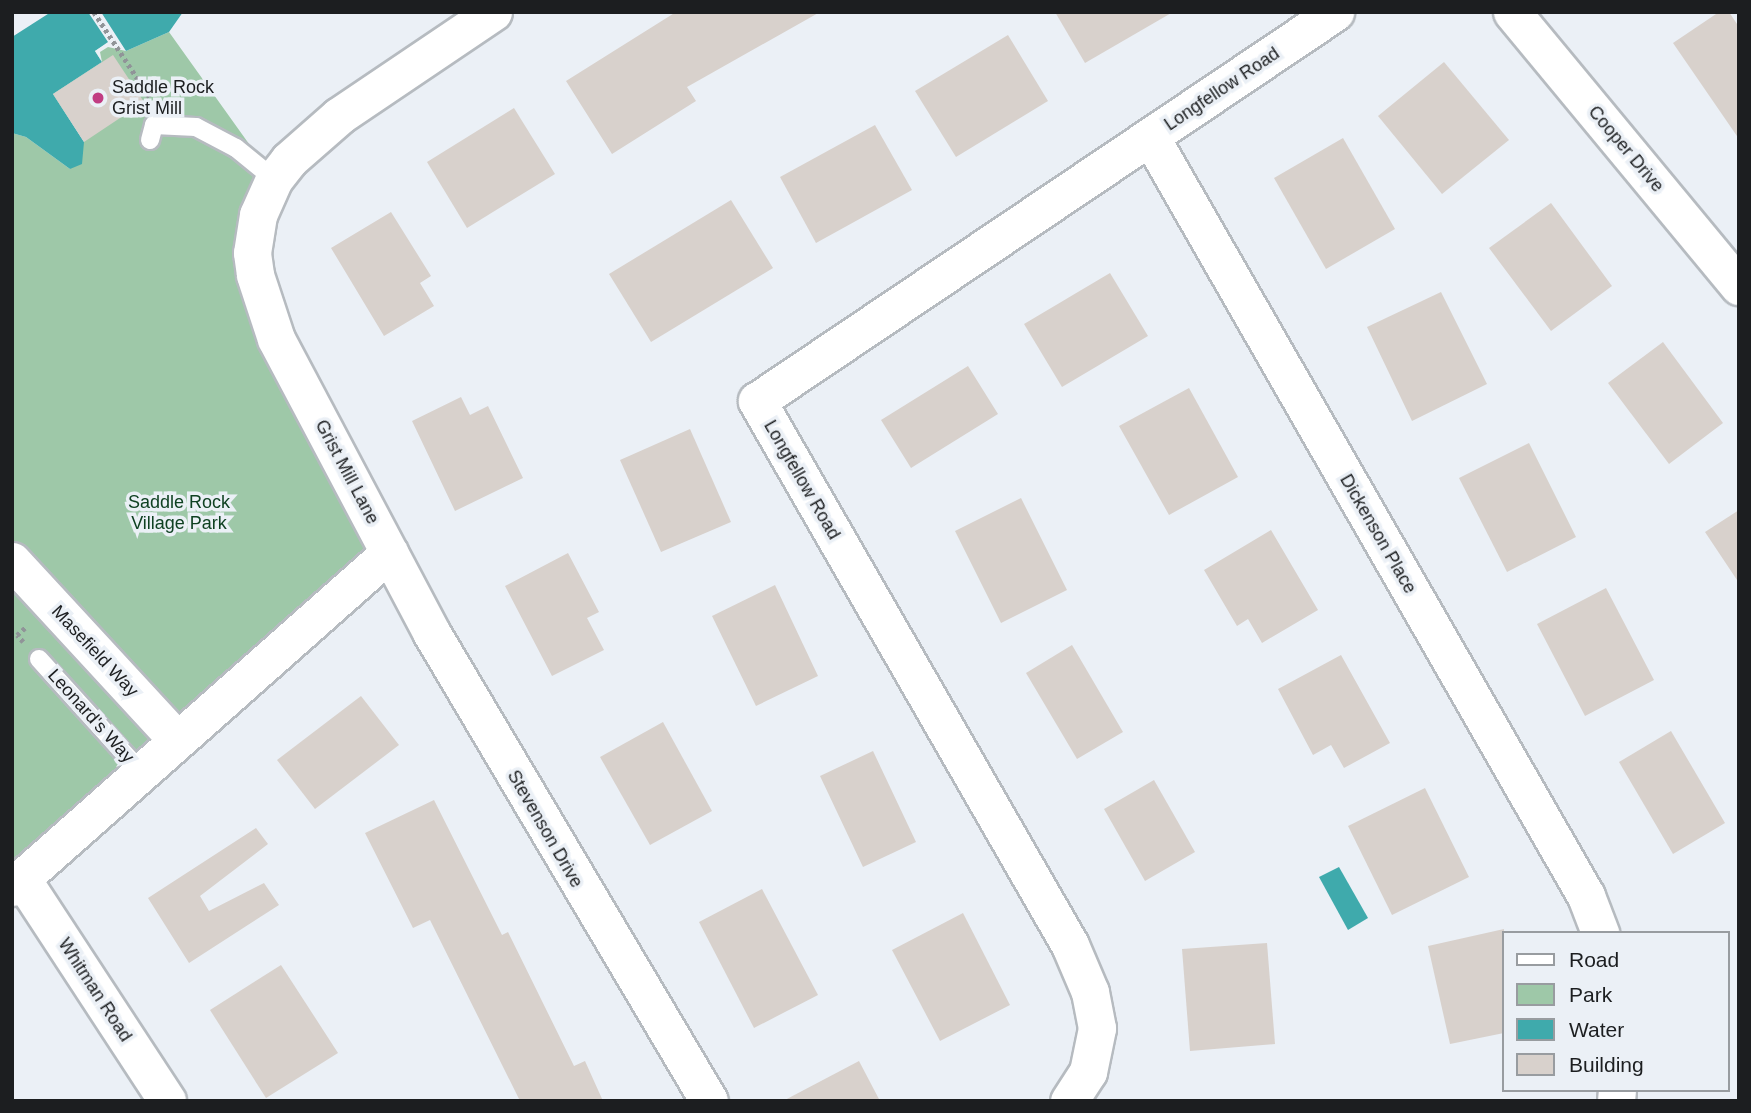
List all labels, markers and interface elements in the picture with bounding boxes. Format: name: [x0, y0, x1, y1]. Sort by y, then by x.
street label: Longfellow Road: [1160, 43, 1284, 135]
place label: Saddle Rock Grist Mill: [112, 77, 214, 119]
marker: Saddle Rock Grist Mill: [90, 90, 106, 106]
street label: Cooper Drive: [1584, 101, 1668, 197]
street label: Grist Mill Lane: [310, 416, 384, 528]
street label: Longfellow Road: [759, 417, 845, 543]
street label: Dickenson Place: [1335, 471, 1421, 597]
park label: Saddle Rock Village Park: [128, 492, 230, 534]
street label: Masefield Way: [47, 601, 143, 701]
street label: Leonard's Way: [43, 665, 139, 767]
street label: Stevenson Drive: [503, 766, 587, 892]
legend: [1502, 931, 1730, 1092]
street label: Whitman Road: [54, 934, 136, 1046]
text: Road: [1569, 948, 1619, 971]
text: Park: [1569, 983, 1612, 1006]
text: Water: [1569, 1018, 1624, 1041]
text: Building: [1569, 1053, 1644, 1076]

